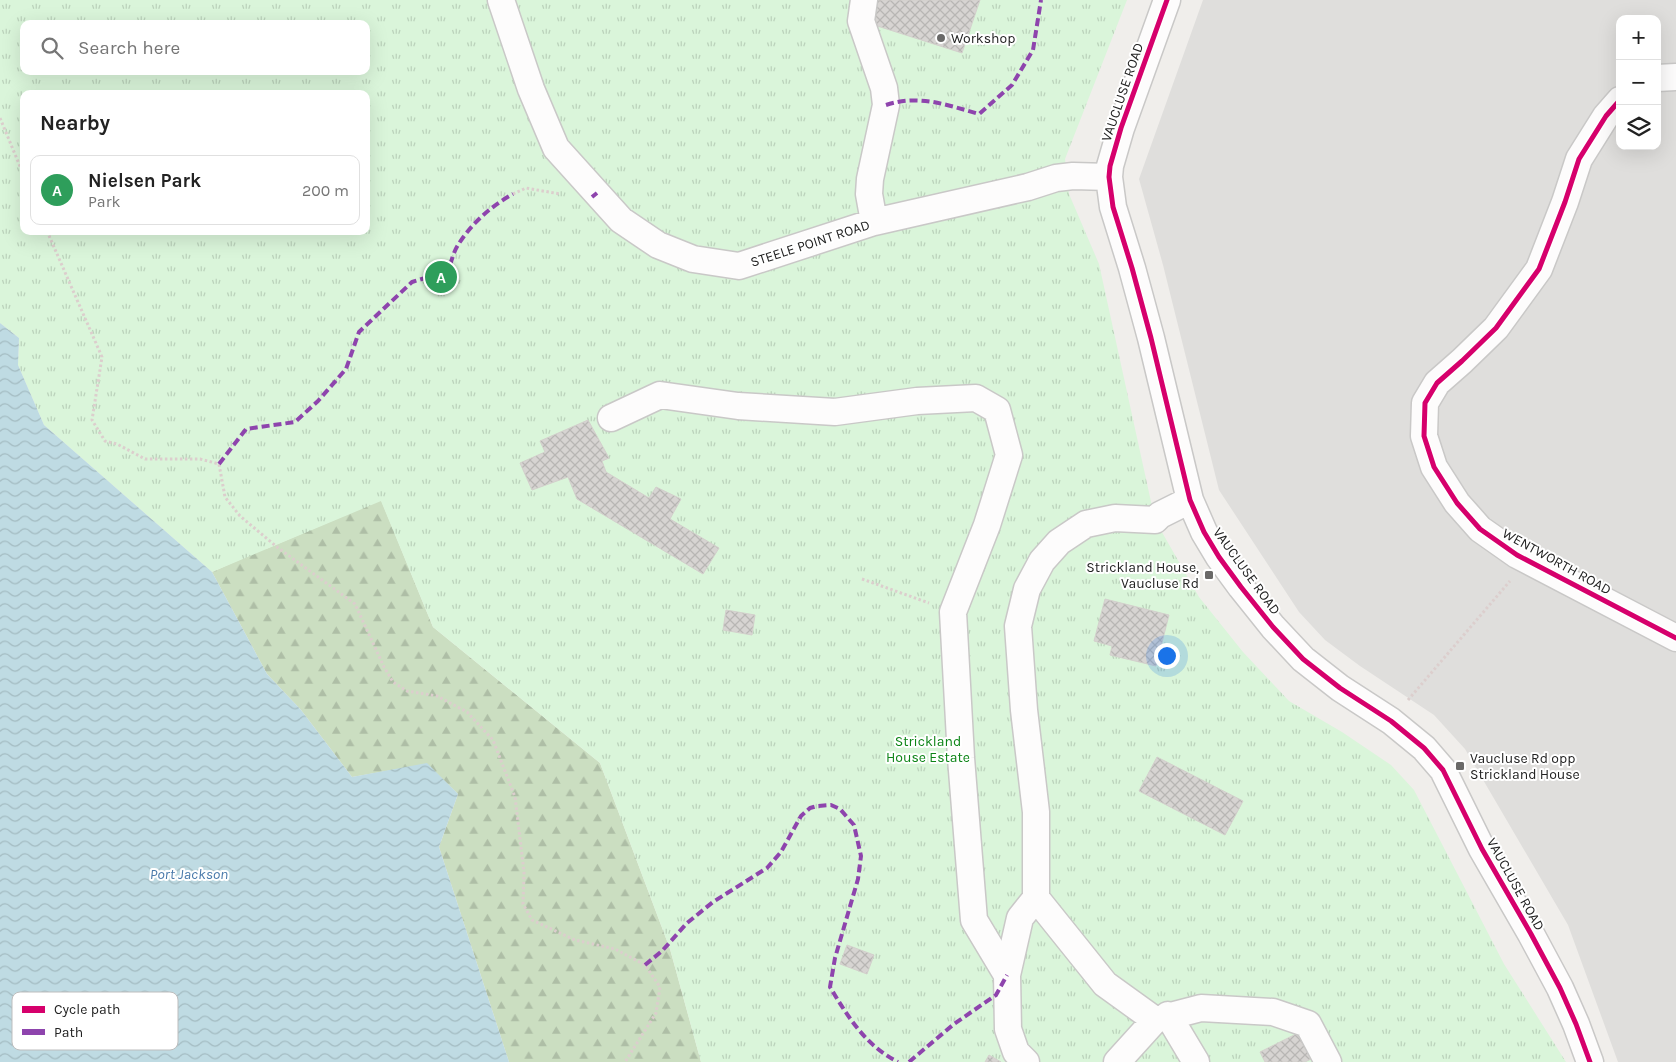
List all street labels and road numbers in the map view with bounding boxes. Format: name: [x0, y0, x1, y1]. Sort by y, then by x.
street label: VAUCLUSE ROAD: [1098, 40, 1147, 144]
street label: STEELE POINT ROAD: [748, 216, 872, 271]
street label: VAUCLUSE ROAD: [1209, 524, 1284, 618]
street label: WENTWORTH ROAD: [1499, 525, 1614, 598]
street label: VAUCLUSE ROAD: [1483, 835, 1548, 934]

